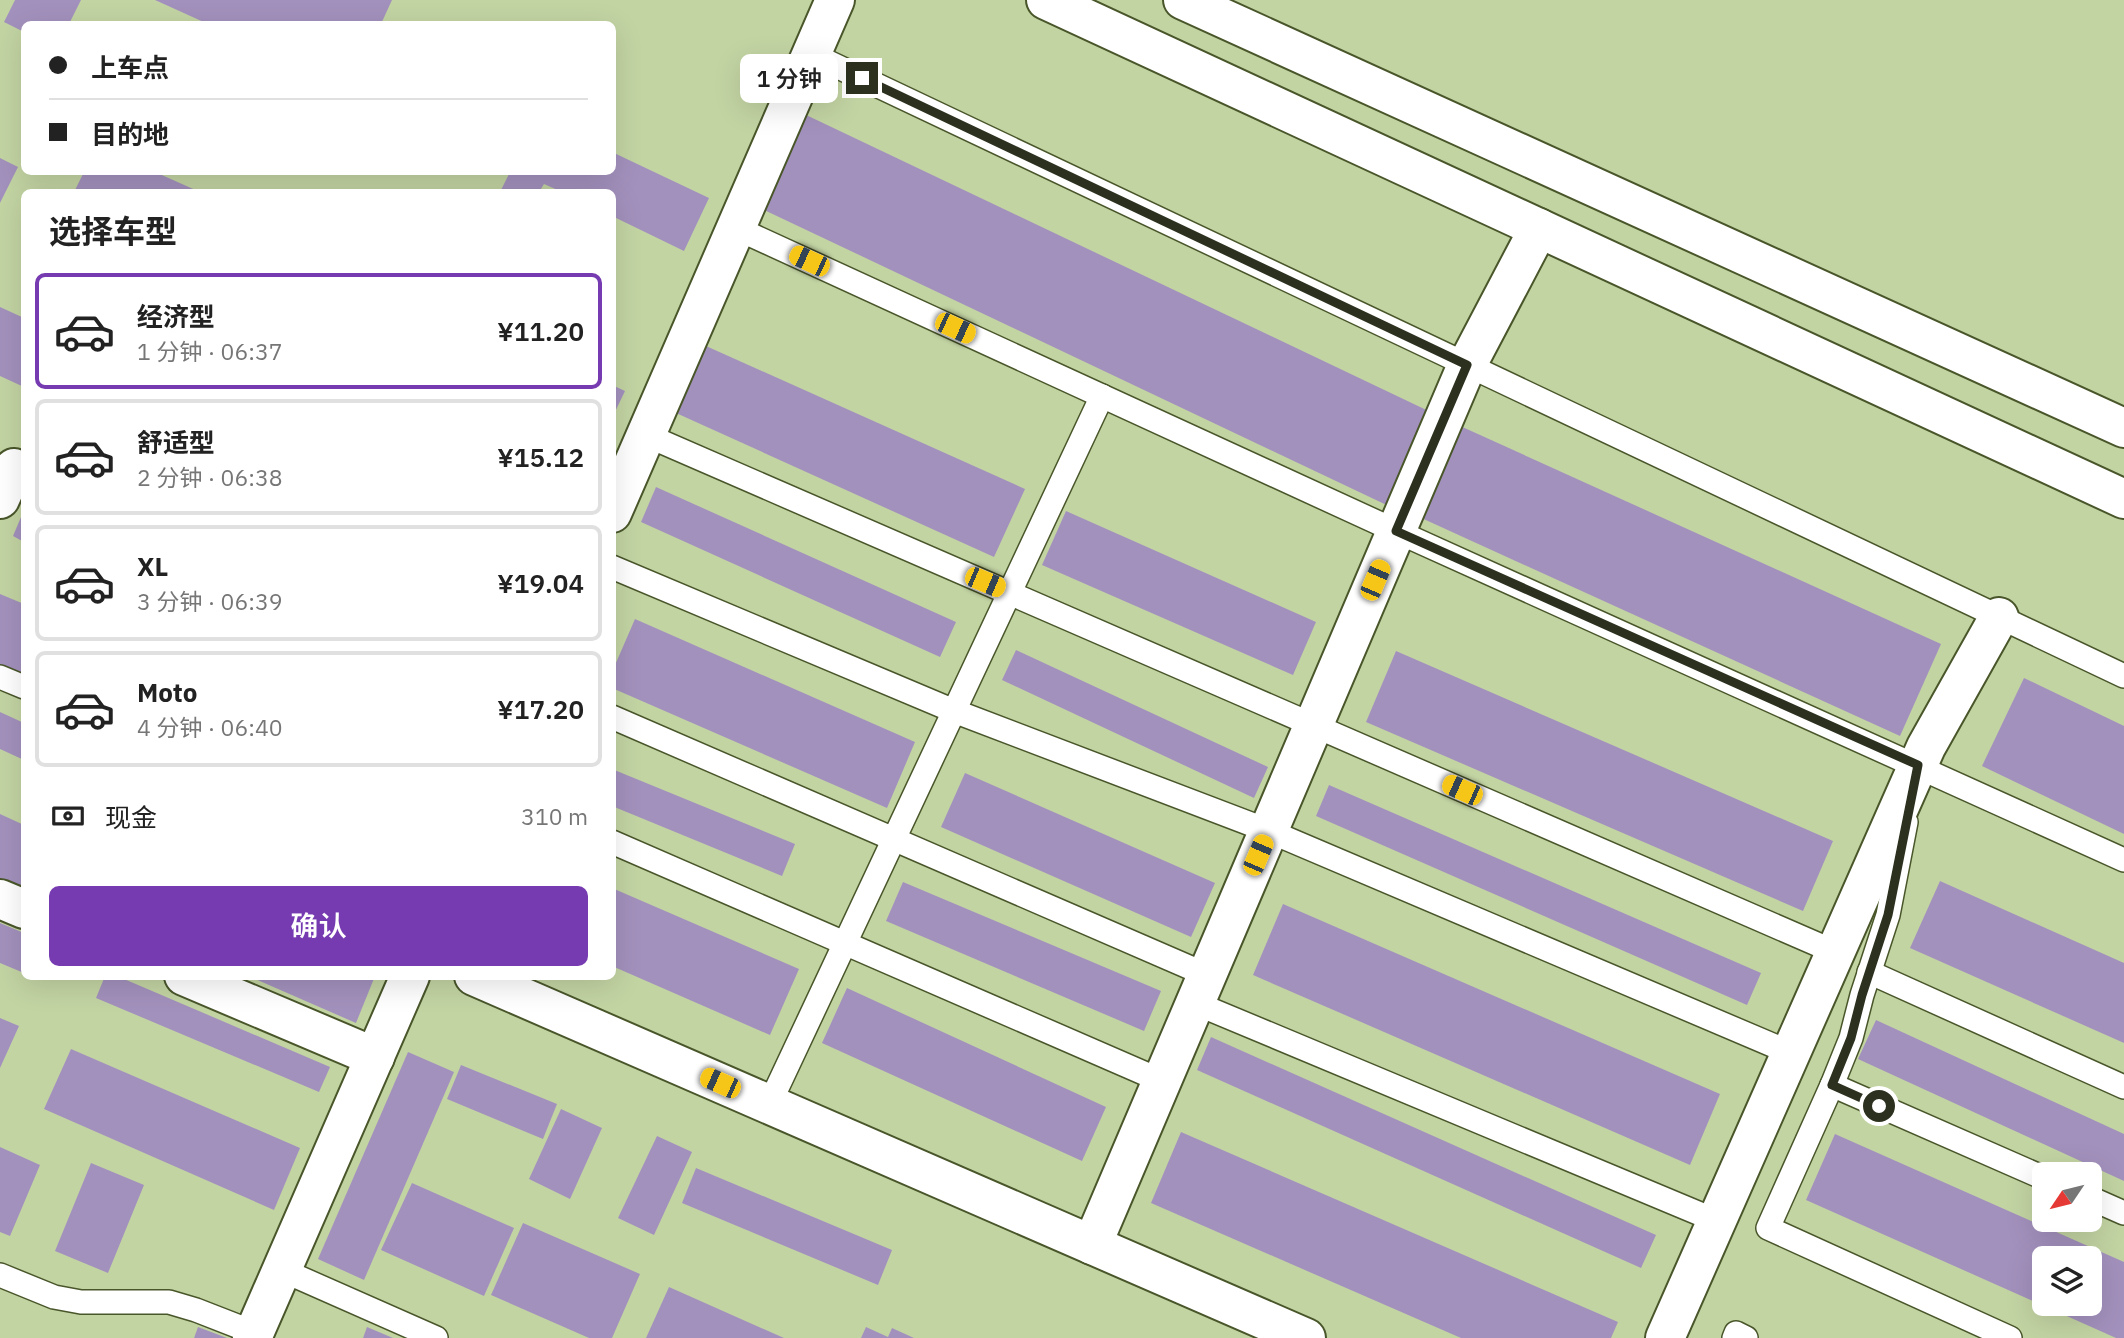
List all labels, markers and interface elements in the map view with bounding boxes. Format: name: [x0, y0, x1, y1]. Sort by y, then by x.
text: 上车点: [91, 50, 169, 84]
callout: 1 分钟: [740, 54, 838, 102]
route end: [846, 62, 878, 94]
text: 1 分钟: [756, 63, 822, 93]
text: 目的地: [91, 117, 169, 151]
text: 选择车型: [49, 210, 177, 252]
car: [786, 243, 833, 279]
text: 经济型: [137, 299, 215, 333]
icon: car: [53, 300, 116, 363]
car: [932, 310, 979, 346]
text: ¥11.20: [497, 314, 584, 348]
text: 1 分钟 · 06:37: [137, 336, 283, 366]
text: 舒适型: [137, 425, 215, 459]
icon: car: [53, 426, 116, 489]
text: ¥15.12: [497, 440, 584, 474]
text: 2 分钟 · 06:38: [137, 462, 283, 492]
text: XL: [137, 549, 168, 583]
icon: car: [53, 552, 116, 615]
car: [1358, 557, 1393, 603]
car: [962, 564, 1009, 600]
text: ¥19.04: [497, 566, 584, 600]
text: 3 分钟 · 06:39: [137, 586, 283, 616]
text: Moto: [137, 675, 197, 709]
icon: car: [53, 678, 116, 741]
text: ¥17.20: [497, 692, 584, 726]
text: 4 分钟 · 06:40: [137, 712, 283, 742]
car: [1439, 772, 1486, 808]
icon: cash: [49, 797, 87, 835]
text: 现金: [105, 800, 157, 834]
text: 310 m: [521, 801, 588, 831]
car: [1241, 832, 1276, 878]
button: 确认: [49, 886, 588, 966]
car: [697, 1065, 744, 1101]
route start: [1863, 1090, 1895, 1122]
north arrow: [2032, 1162, 2102, 1232]
map controls: [2032, 1162, 2102, 1316]
button: layers: [2032, 1246, 2102, 1316]

